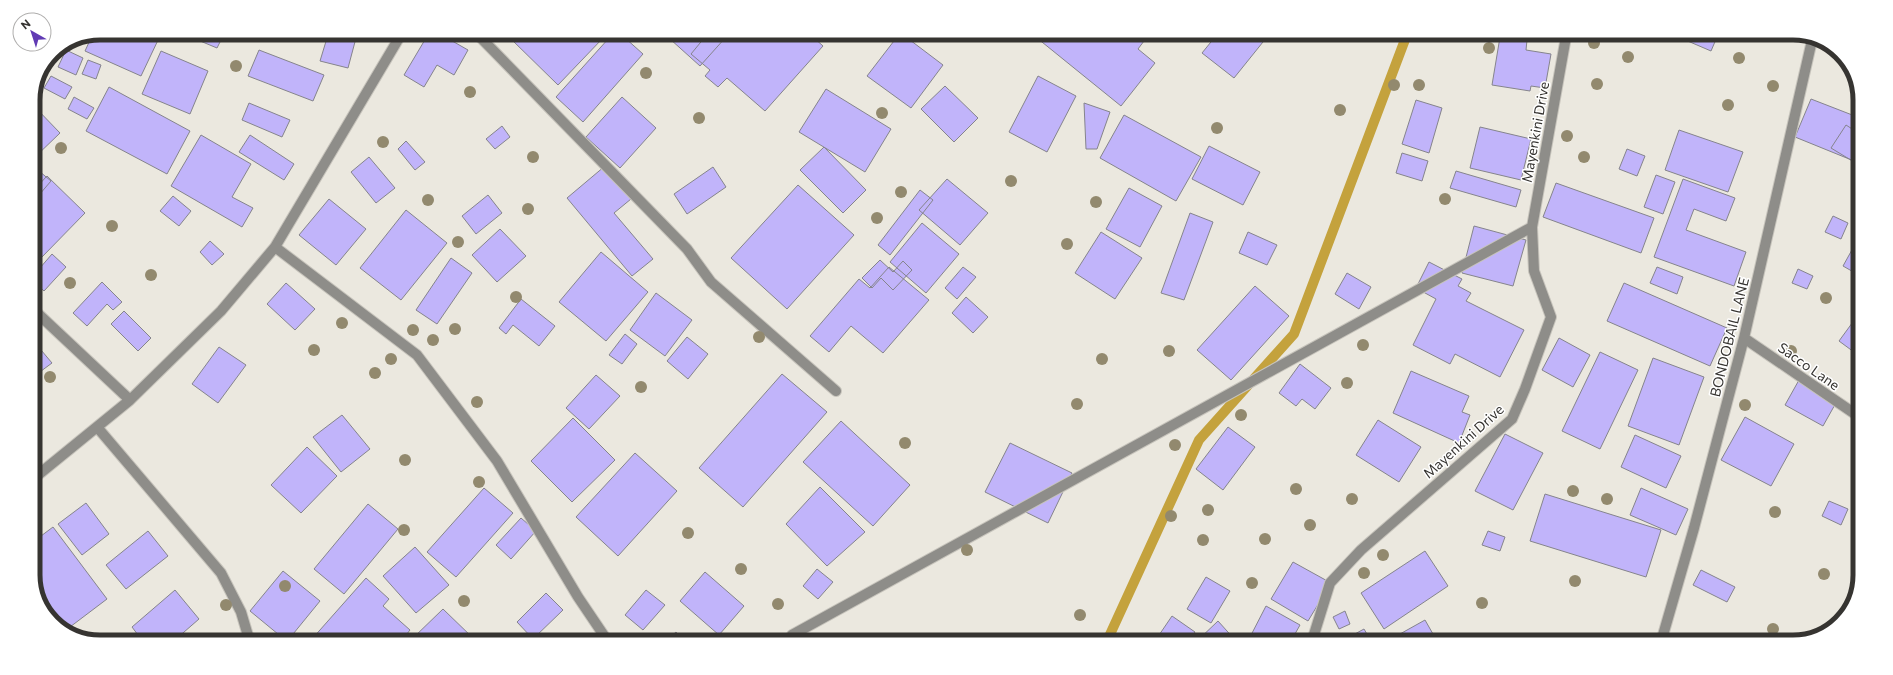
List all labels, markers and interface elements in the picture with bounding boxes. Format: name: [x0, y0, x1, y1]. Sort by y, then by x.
north arrow: [12, 12, 52, 52]
text: N: [18, 16, 33, 31]
street label: Mayenkini Drive: [1518, 80, 1552, 184]
street label: BONDOBAIL LANE: [1706, 275, 1752, 399]
street label: Sacco Lane: [1775, 339, 1843, 393]
street label: Mayenkini Drive: [1419, 401, 1507, 481]

